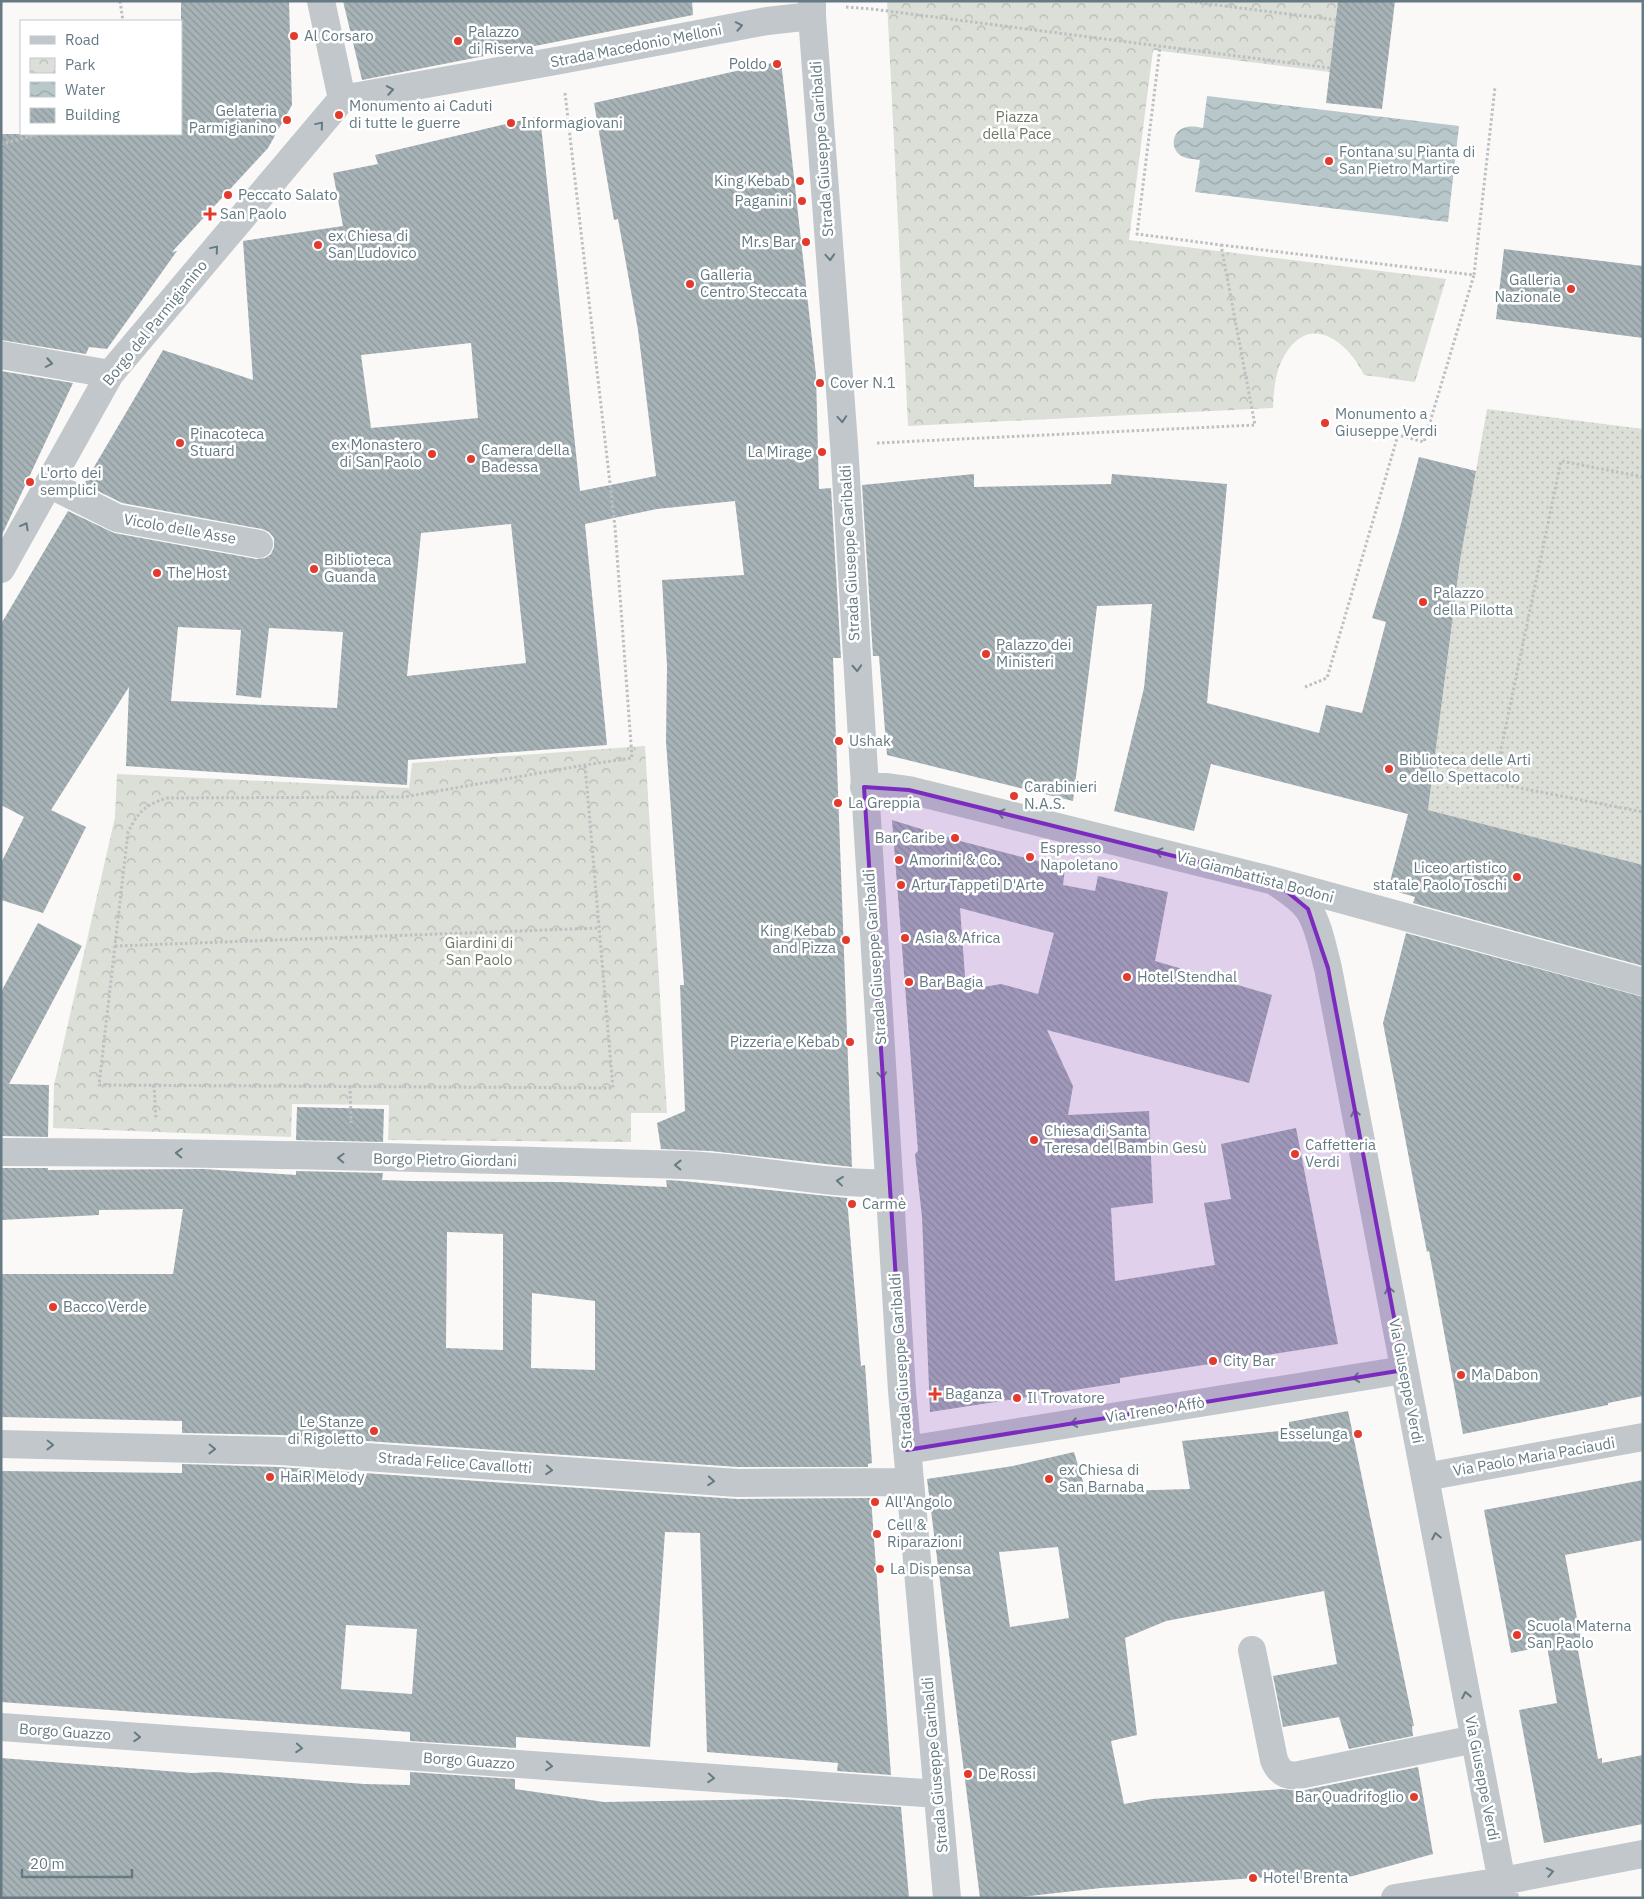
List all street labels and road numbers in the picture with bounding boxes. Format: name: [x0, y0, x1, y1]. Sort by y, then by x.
street label: Strada Macedonio Melloni: [549, 20, 723, 71]
street label: Strada Giuseppe Garibaldi: [806, 61, 837, 237]
street label: Borgo del Parmigianino: [98, 256, 211, 389]
street label: Strada Giuseppe Garibaldi: [835, 465, 864, 641]
street label: Vicolo delle Asse: [122, 509, 238, 548]
street label: Via Giambattista Bodoni: [1174, 846, 1336, 907]
street label: Strada Giuseppe Garibaldi: [859, 869, 890, 1045]
street label: Borgo Pietro Giordani: [373, 1149, 517, 1170]
street label: Strada Giuseppe Garibaldi: [885, 1273, 916, 1449]
street label: Via Giuseppe Verdi: [1385, 1317, 1428, 1445]
street label: Via Ireneo Affò: [1104, 1392, 1206, 1427]
street label: Via Paolo Maria Paciaudi: [1451, 1433, 1616, 1480]
street label: Strada Felice Cavallotti: [378, 1448, 533, 1477]
street label: Strada Giuseppe Garibaldi: [917, 1677, 952, 1854]
street label: Via Giuseppe Verdi: [1461, 1714, 1504, 1842]
street label: Borgo Guazzo: [18, 1719, 112, 1744]
street label: Borgo Guazzo: [422, 1748, 516, 1773]

